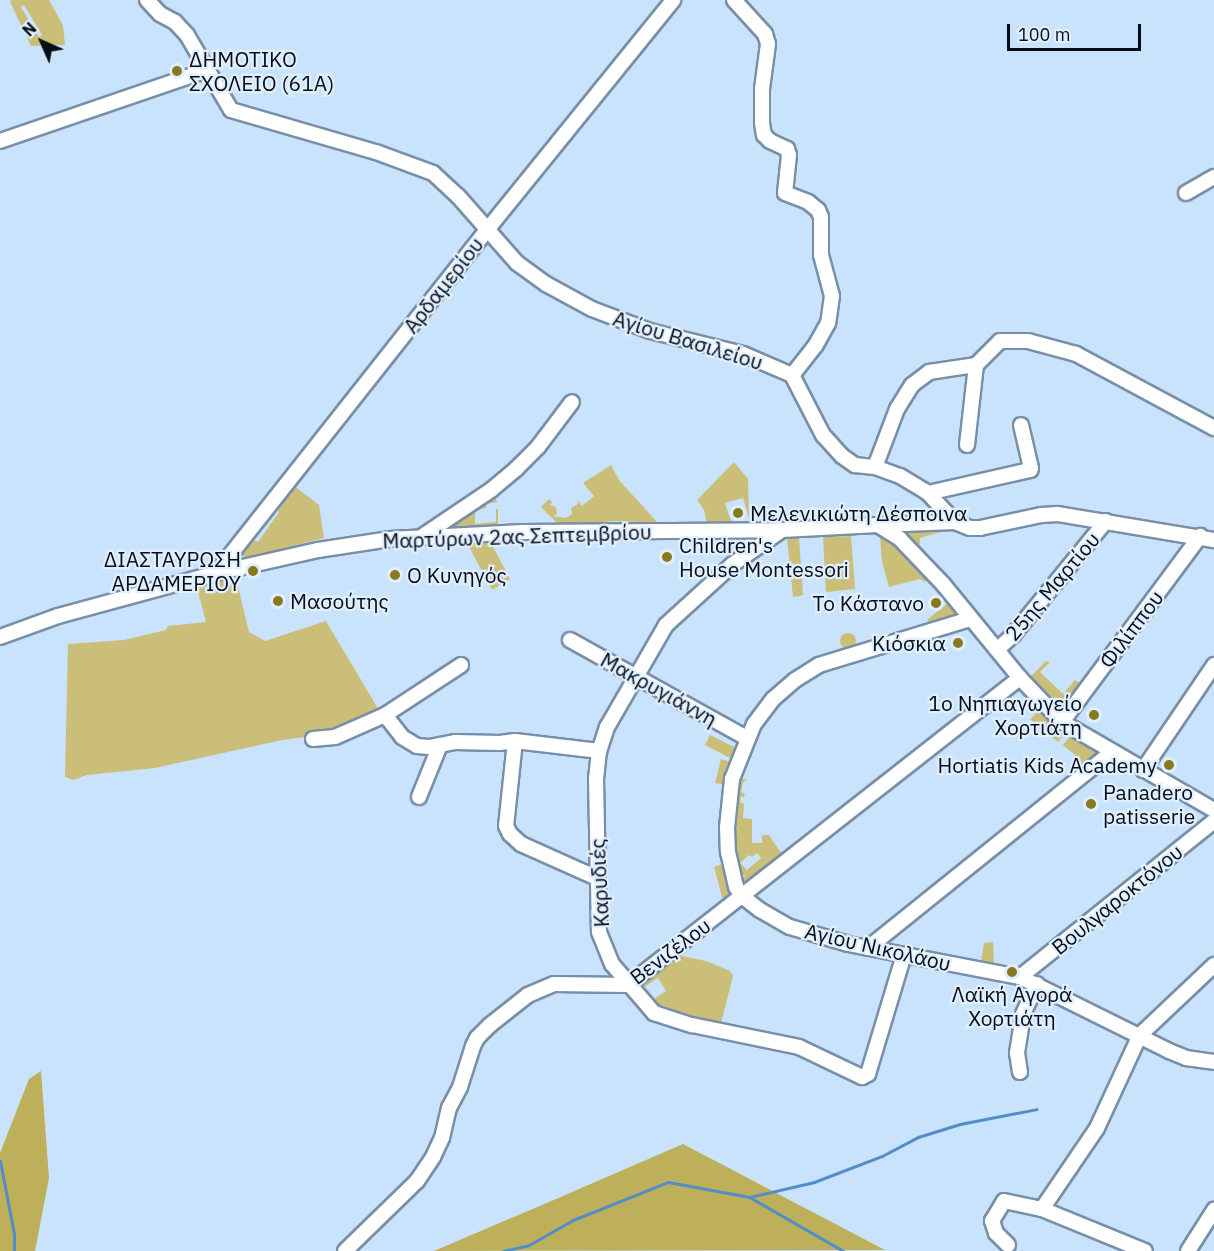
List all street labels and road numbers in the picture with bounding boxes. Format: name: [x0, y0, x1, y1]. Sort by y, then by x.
street label: Αρδαμερίου: [398, 232, 488, 338]
street label: Αγίου Βασιλείου: [610, 305, 766, 375]
street label: Μαρτύρων 2ας Σεπτεμβρίου: [382, 519, 652, 553]
street label: 25ης Μαρτίου: [999, 527, 1105, 645]
street label: Φιλίππου: [1094, 585, 1168, 673]
street label: Μακρυγιάννη: [596, 647, 722, 731]
street label: Καρυδιές: [584, 838, 614, 928]
street label: Βουλγαροκτόνου: [1046, 838, 1188, 960]
street label: Βενιζέλου: [625, 912, 715, 990]
street label: Αγίου Νικολάου: [802, 918, 954, 976]

